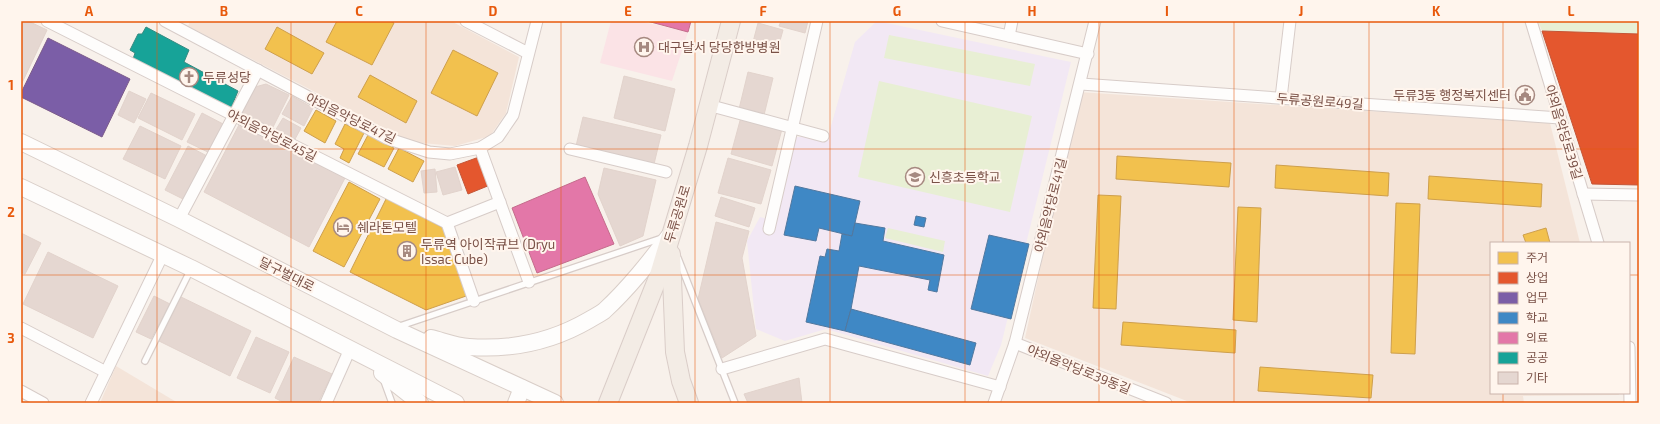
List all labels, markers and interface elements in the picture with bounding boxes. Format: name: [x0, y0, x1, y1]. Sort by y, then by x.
text: A: [85, 3, 94, 19]
text: B: [220, 3, 228, 19]
text: C: [355, 3, 363, 19]
text: D: [489, 3, 498, 19]
text: E: [624, 3, 632, 19]
text: F: [759, 3, 767, 19]
text: G: [893, 3, 901, 19]
text: H: [1028, 3, 1037, 19]
text: I: [1165, 3, 1169, 19]
text: J: [1299, 3, 1303, 19]
text: K: [1432, 3, 1441, 19]
text: L: [1568, 3, 1575, 19]
hospital icon: 대구달서 당당한방병원: [633, 36, 655, 58]
place label: 대구달서 당당한방병원: [658, 39, 781, 55]
church icon: 두류성당: [178, 66, 200, 88]
place label: 두류성당: [203, 69, 251, 85]
text: 1: [8, 77, 14, 93]
street label: 야외음악당로39길: [1542, 83, 1586, 181]
public building icon: 두류3동 행정복지센터: [1514, 84, 1536, 106]
place label: 두류3동 행정복지센터: [1393, 87, 1511, 103]
street label: 야외음악당로47길: [303, 89, 399, 147]
street label: 두류공원로49길: [1276, 90, 1364, 112]
street label: 야외음악당로45길: [224, 105, 320, 165]
street label: 야외음악당로41길: [1031, 156, 1069, 254]
school or university icon: 신흥초등학교: [904, 166, 926, 188]
place label: 신흥초등학교: [929, 169, 1001, 185]
street label: 두류공원로: [661, 183, 693, 245]
text: 2: [7, 204, 15, 220]
hotel icon: 쉐라톤모텔: [332, 216, 354, 238]
place label: 쉐라톤모텔: [357, 219, 417, 235]
place label: 두류역 아이작큐브 (Dryu Issac Cube): [421, 236, 555, 267]
building icon: 두류역 아이작큐브 (Dryu Issac Cube): [396, 240, 418, 262]
legend: [1490, 242, 1630, 394]
text: 주거: [1526, 250, 1548, 264]
street label: 달구벌대로: [257, 253, 317, 295]
text: 상업: [1526, 270, 1548, 284]
text: 업무: [1526, 290, 1548, 304]
text: 학교: [1526, 310, 1548, 324]
text: 3: [7, 330, 15, 346]
text: 의료: [1526, 330, 1548, 344]
street label: 야외음악당로39동길: [1025, 341, 1133, 397]
text: 공공: [1526, 350, 1548, 364]
text: 기타: [1526, 370, 1548, 384]

